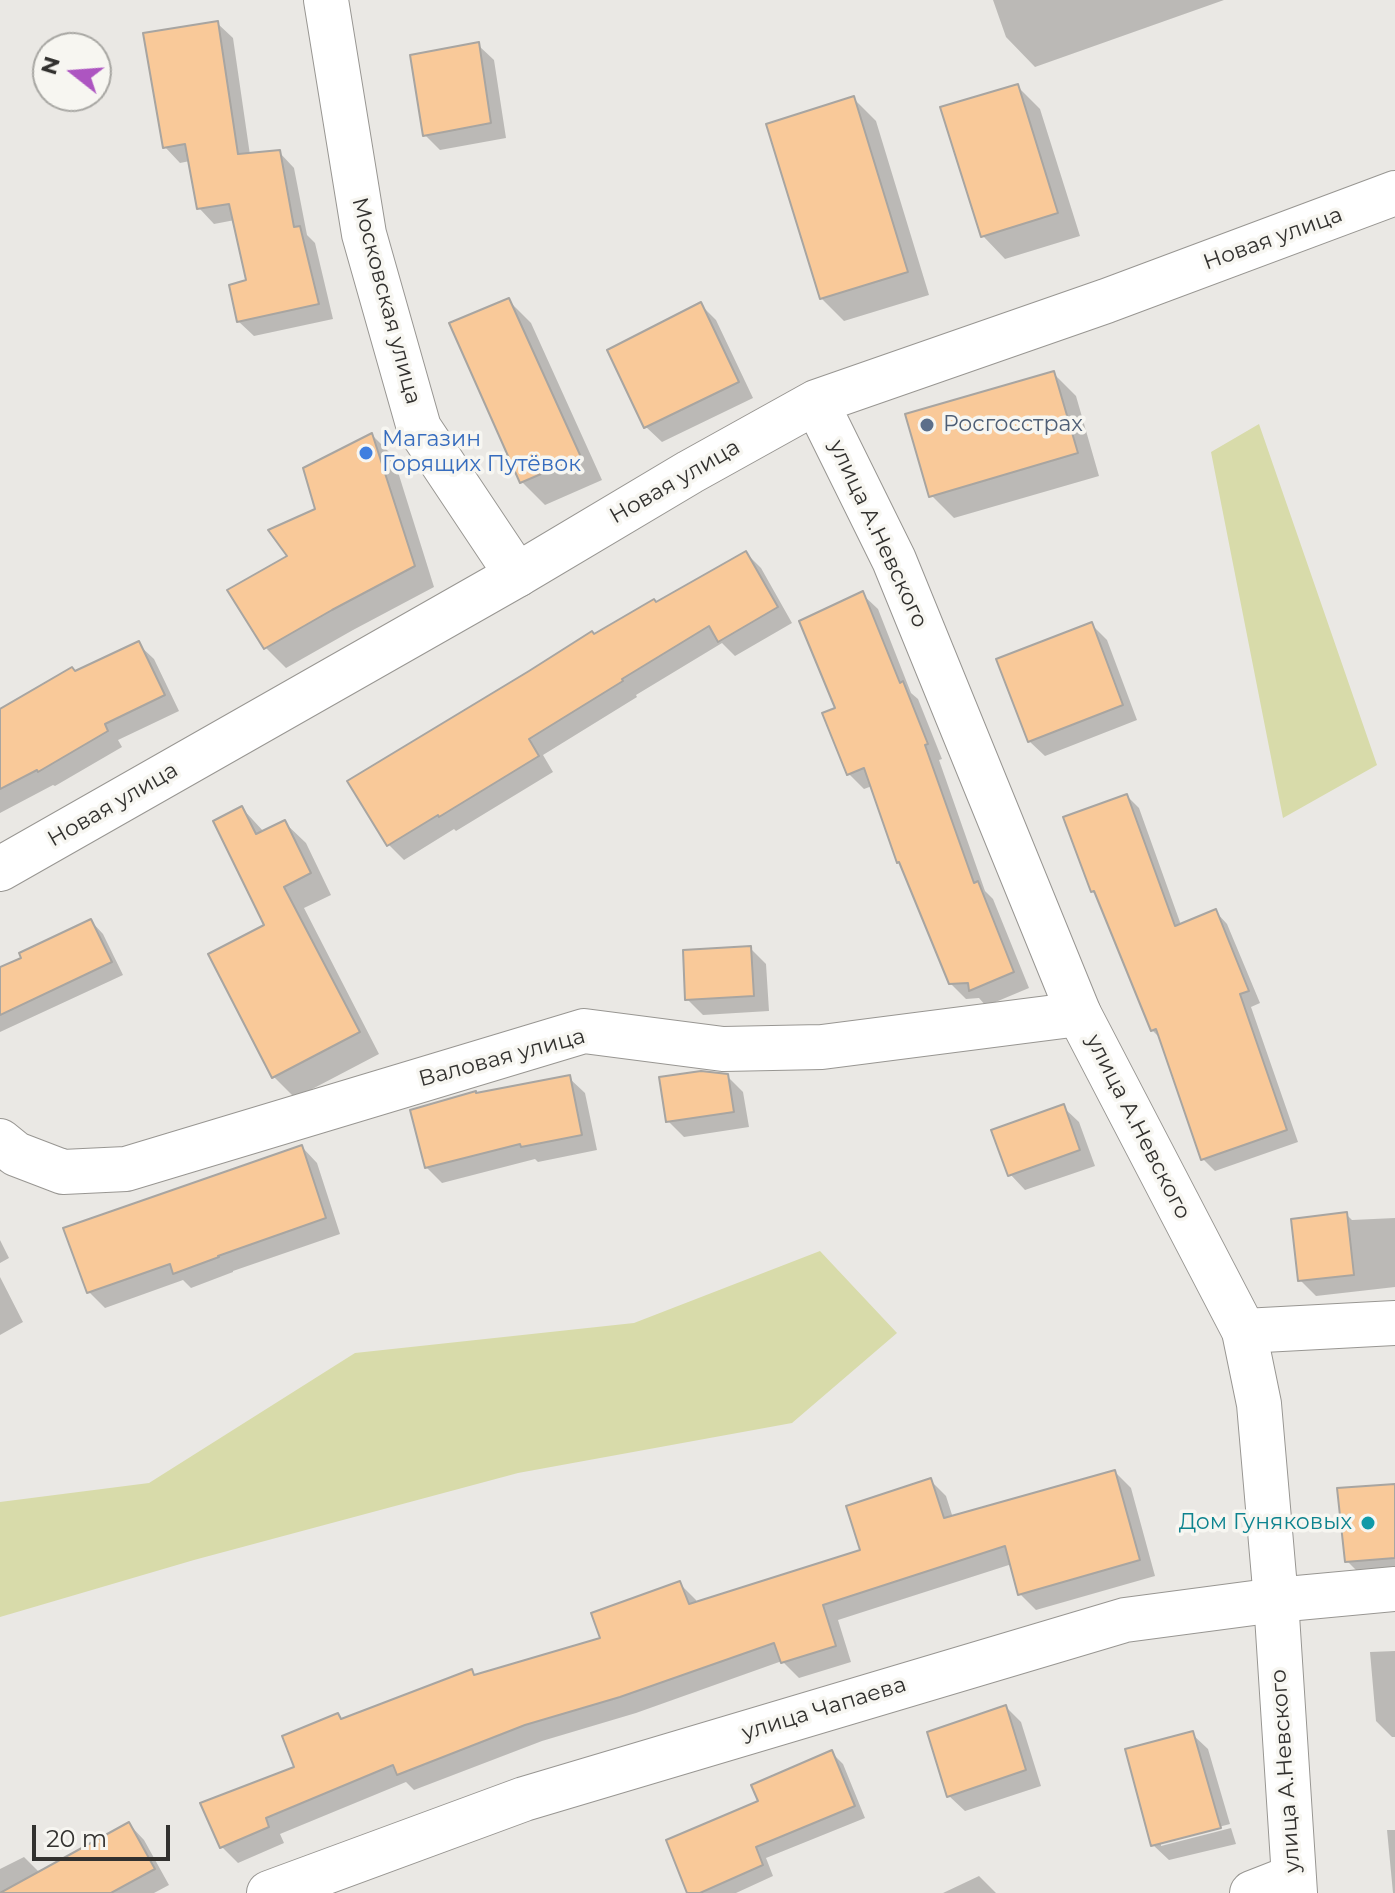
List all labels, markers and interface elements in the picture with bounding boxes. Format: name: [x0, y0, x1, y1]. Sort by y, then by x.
north arrow: [32, 32, 112, 112]
text: N: [35, 53, 66, 78]
street label: Московская улица: [346, 195, 426, 407]
street label: Новая улица: [1200, 202, 1346, 276]
place label: Росгосстрах: [943, 412, 1083, 438]
marker: Росгосстрах: [918, 416, 936, 434]
place label: Магазин Горящих Путёвок: [382, 427, 581, 478]
street label: Новая улица: [605, 434, 745, 530]
street label: улица А.Невского: [823, 436, 933, 632]
marker: Магазин Горящих Путёвок: [357, 444, 375, 462]
street label: Новая улица: [43, 757, 183, 853]
street label: Валовая улица: [416, 1023, 588, 1093]
street label: улица А.Невского: [1080, 1030, 1196, 1224]
place label: Дом Гуняковых: [1179, 1510, 1352, 1536]
marker: Дом Гуняковых: [1359, 1514, 1377, 1532]
street label: улица А.Невского: [1266, 1668, 1306, 1874]
street label: улица Чапаева: [739, 1671, 909, 1747]
scale bar: [36, 1809, 174, 1859]
text: 20 m: [46, 1824, 107, 1853]

